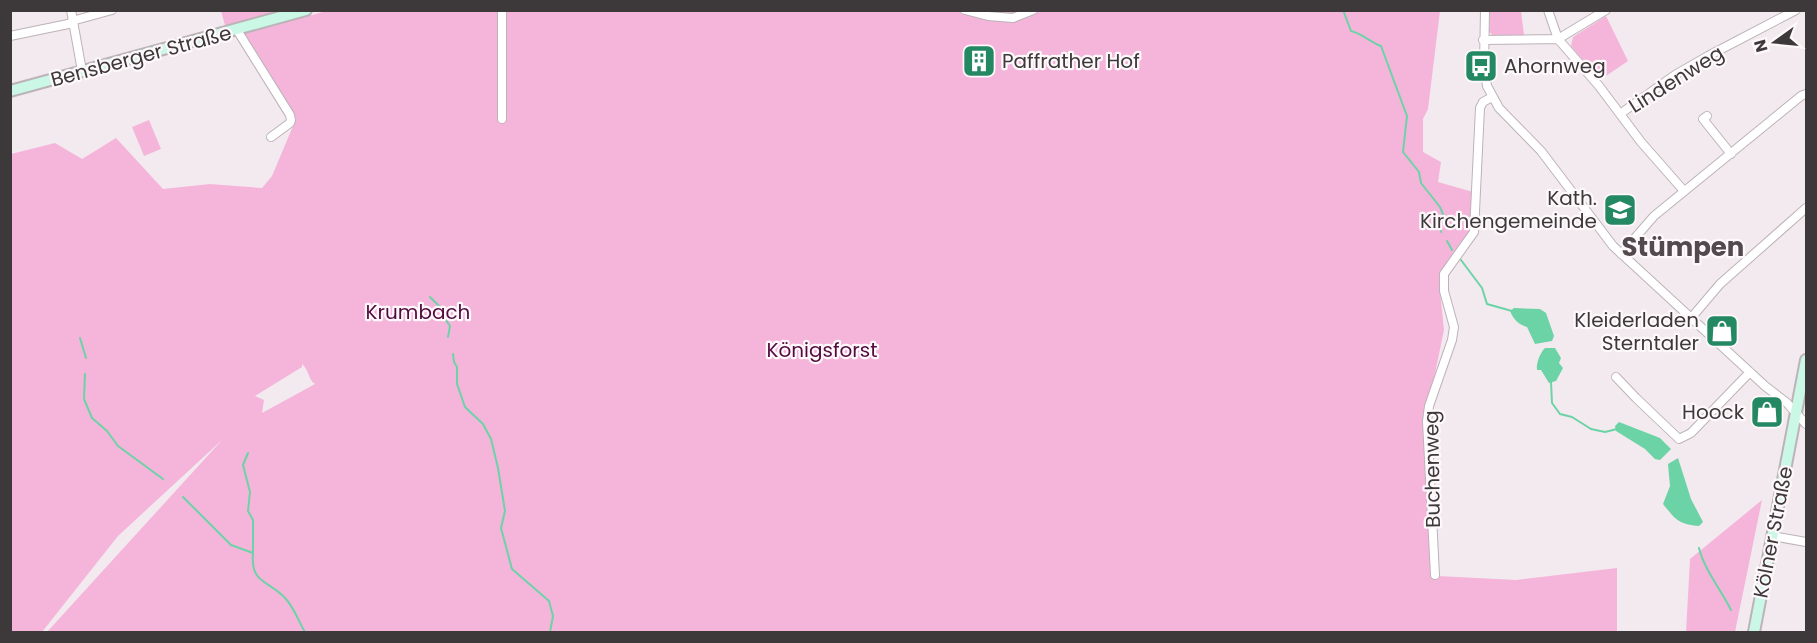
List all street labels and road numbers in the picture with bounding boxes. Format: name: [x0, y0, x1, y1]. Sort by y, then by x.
street label: Bensberger Straße: [48, 18, 234, 94]
street label: Lindenweg: [1623, 39, 1729, 119]
street label: Buchenweg: [1417, 410, 1447, 528]
street label: Kölner Straße: [1746, 464, 1800, 600]

